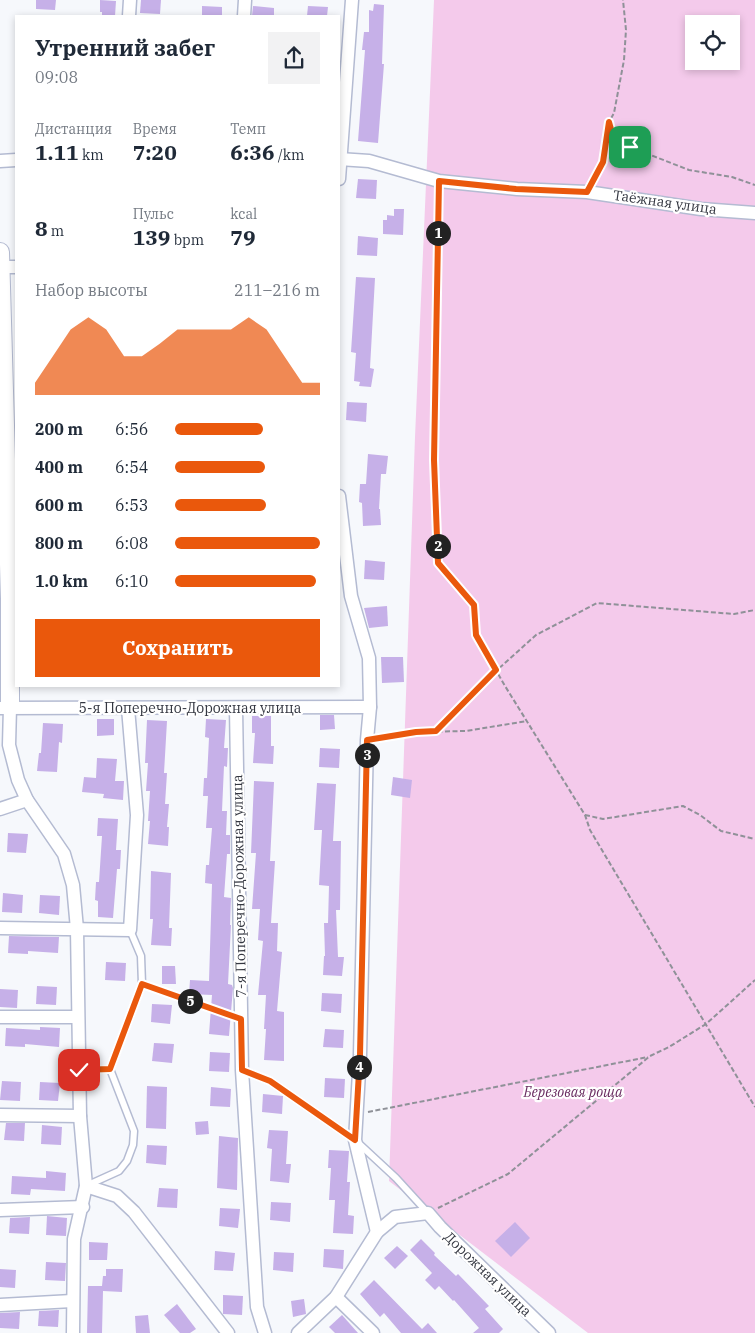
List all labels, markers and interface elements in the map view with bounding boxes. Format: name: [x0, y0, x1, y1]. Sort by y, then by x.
map controls: [685, 15, 740, 70]
button: locate: [685, 15, 740, 70]
button: share: [268, 32, 320, 84]
text: Утренний забег: [35, 33, 215, 62]
text: 09:08: [35, 67, 78, 87]
text: Дистанция: [35, 120, 112, 138]
text: Время: [133, 120, 177, 138]
text: Темп: [230, 120, 266, 138]
pin: [609, 126, 651, 168]
icon: arrive: [616, 133, 644, 161]
text: 1.11: [35, 138, 79, 166]
text: 7:20: [133, 138, 177, 166]
text: 6:36: [230, 138, 275, 166]
text: km: [79, 146, 104, 164]
text: /km: [275, 146, 304, 164]
street label: Таёжная улица: [612, 186, 718, 218]
text: Пульс: [133, 205, 174, 223]
text: kcal: [230, 205, 257, 223]
text: 8: [35, 214, 48, 242]
pin: 1: [426, 220, 450, 246]
text: m: [48, 222, 64, 240]
text: 139: [133, 223, 170, 251]
text: 79: [230, 223, 256, 251]
text: 1: [434, 224, 443, 242]
text: bpm: [170, 231, 204, 249]
text: Набор высоты: [35, 280, 148, 300]
text: 211–216 m: [234, 280, 320, 300]
text: 200 m: [35, 419, 83, 439]
text: 6:56: [115, 419, 148, 439]
text: 400 m: [35, 457, 83, 477]
text: 6:54: [115, 457, 148, 477]
text: 600 m: [35, 495, 83, 515]
text: 6:53: [115, 495, 148, 515]
text: 800 m: [35, 533, 83, 553]
text: 6:08: [115, 533, 148, 553]
pin: 2: [426, 534, 450, 558]
text: 2: [434, 537, 443, 555]
text: 1.0 km: [35, 571, 88, 591]
text: 6:10: [115, 571, 148, 591]
button: Сохранить: [35, 619, 320, 677]
street label: 5-я Поперечно-Дорожная улица: [79, 699, 302, 717]
pin: 3: [354, 742, 380, 768]
text: 3: [363, 746, 372, 764]
street label: 7-я Поперечно-Дорожная улица: [228, 774, 250, 998]
pin: 5: [178, 988, 202, 1014]
text: 5: [186, 992, 195, 1010]
pin: [58, 1049, 100, 1091]
pin: 4: [346, 1054, 372, 1080]
icon: check: [65, 1056, 93, 1084]
text: 4: [355, 1058, 364, 1076]
park label: Березовая роща: [523, 1083, 623, 1101]
street label: Дорожная улица: [441, 1228, 536, 1321]

